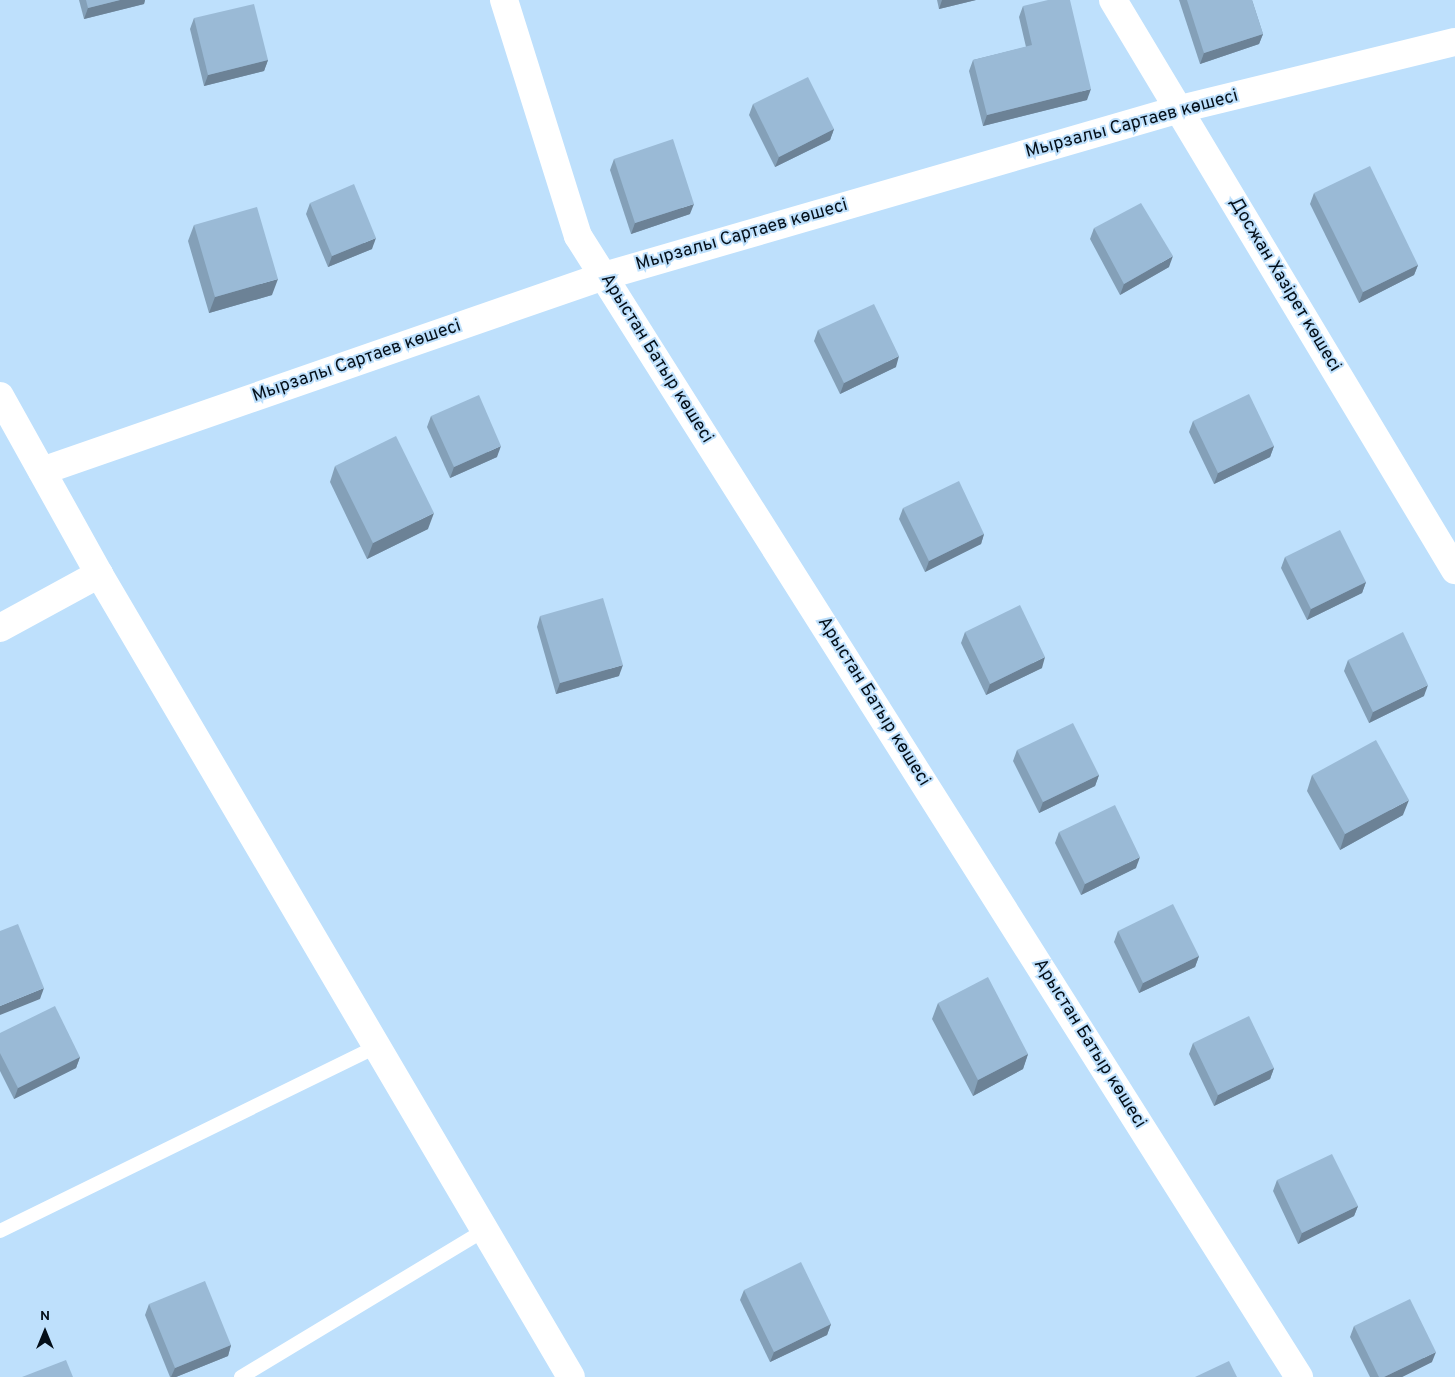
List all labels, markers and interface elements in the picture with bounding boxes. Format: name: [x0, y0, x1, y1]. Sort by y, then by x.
street label: Мырзалы Сартаев көшесі: [1023, 86, 1241, 164]
street label: Досжан Хазірет көшесі: [1223, 194, 1345, 376]
street label: Мырзалы Сартаев көшесі: [634, 195, 850, 277]
street label: Арыстан Батыр көшесі: [595, 270, 717, 448]
street label: Мырзалы Сартаев көшесі: [250, 316, 464, 408]
street label: Арыстан Батыр көшесі: [812, 613, 934, 791]
street label: Арыстан Батыр көшесі: [1028, 955, 1150, 1133]
north arrow: [20, 1307, 70, 1357]
text: N: [40, 1308, 50, 1325]

